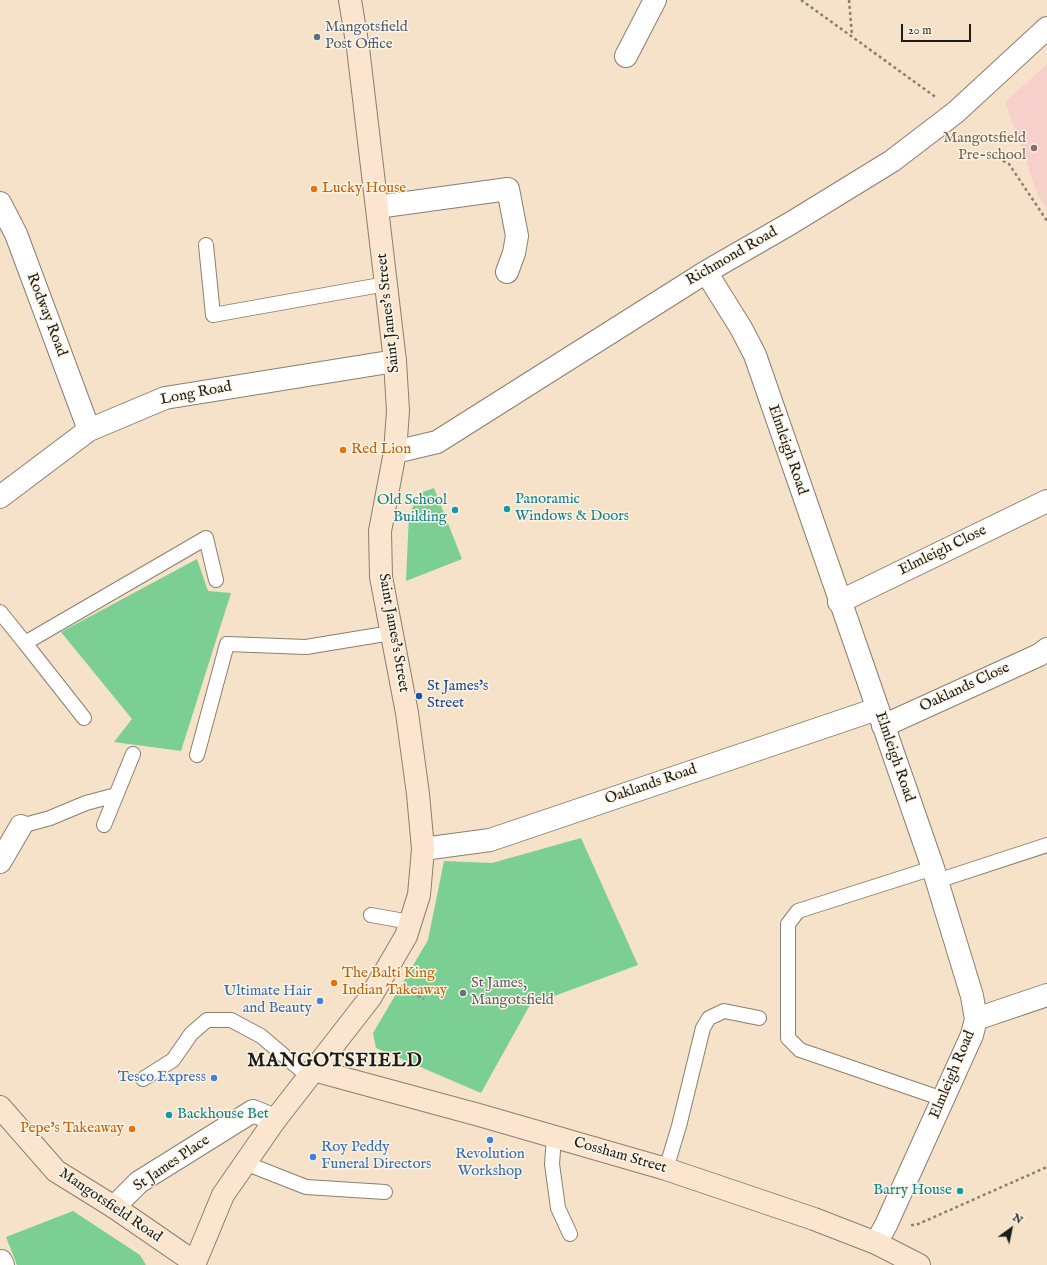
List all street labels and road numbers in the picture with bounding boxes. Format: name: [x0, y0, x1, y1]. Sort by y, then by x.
street label: Richmond Road: [683, 224, 781, 290]
street label: Saint James's Street: [374, 252, 404, 374]
street label: Rodway Road: [22, 271, 70, 359]
street label: Long Road: [159, 378, 233, 410]
street label: Elmleigh Road: [763, 402, 811, 498]
street label: Elmleigh Close: [896, 522, 990, 580]
street label: Saint James's Street: [374, 572, 412, 694]
street label: Oaklands Close: [917, 659, 1013, 717]
street label: Elmleigh Road: [870, 709, 918, 805]
street label: Oaklands Road: [603, 761, 699, 809]
street label: Elmleigh Road: [926, 1028, 980, 1122]
street label: St James Place: [131, 1132, 213, 1196]
street label: Cossham Street: [571, 1134, 669, 1178]
street label: Mangotsfield Road: [55, 1165, 165, 1247]

